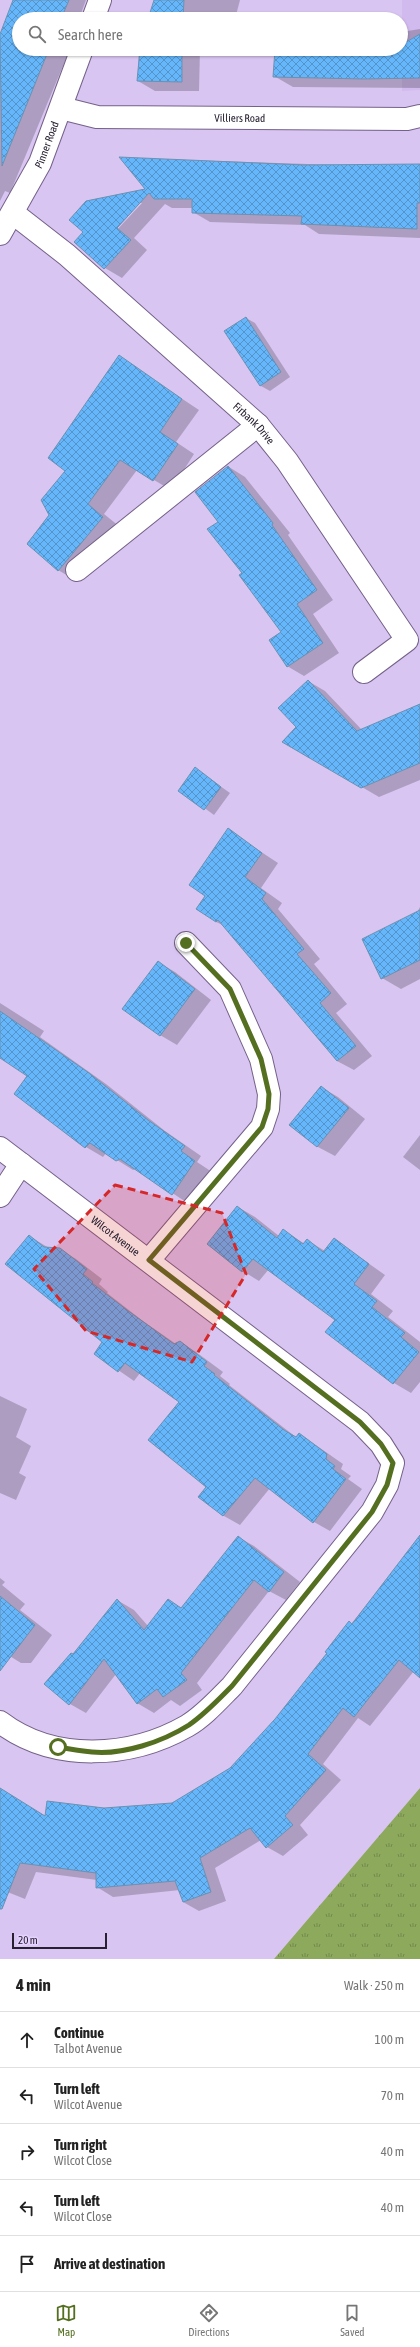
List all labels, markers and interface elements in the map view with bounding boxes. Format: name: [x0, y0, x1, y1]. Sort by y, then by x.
search box: [12, 12, 408, 56]
icon: search: [26, 23, 48, 45]
text: Search here: [58, 26, 123, 43]
street label: Villiers Road: [214, 112, 265, 124]
street label: Pinner Road: [32, 120, 61, 170]
street label: Firbank Drive: [231, 400, 277, 446]
route end: [177, 934, 195, 952]
street label: Wilcot Avenue: [89, 1214, 142, 1258]
route start: [49, 1738, 67, 1756]
scale bar: [12, 1931, 107, 1950]
text: 20 m: [18, 1934, 38, 1946]
text: 4 min: [16, 1975, 51, 1995]
text: Walk · 250 m: [344, 1978, 404, 1993]
text: Continue: [54, 2024, 104, 2041]
icon: ahead: [16, 2029, 38, 2051]
text: 100 m: [375, 2032, 404, 2047]
text: Talbot Avenue: [54, 2041, 122, 2056]
text: Turn left: [54, 2080, 100, 2097]
icon: left: [16, 2085, 38, 2107]
text: 70 m: [381, 2088, 404, 2103]
text: Wilcot Avenue: [54, 2097, 122, 2112]
text: Turn right: [54, 2136, 107, 2153]
icon: right: [16, 2141, 38, 2163]
text: 40 m: [381, 2144, 404, 2159]
text: Wilcot Close: [54, 2153, 112, 2168]
text: Turn left: [54, 2192, 100, 2209]
icon: left: [16, 2197, 38, 2219]
text: 40 m: [381, 2200, 404, 2215]
text: Wilcot Close: [54, 2209, 112, 2224]
icon: arrive: [16, 2253, 38, 2275]
text: Arrive at destination: [54, 2255, 165, 2272]
tab: Map: [55, 2302, 77, 2338]
tab: Directions: [188, 2302, 229, 2338]
tab: Saved: [340, 2302, 365, 2338]

